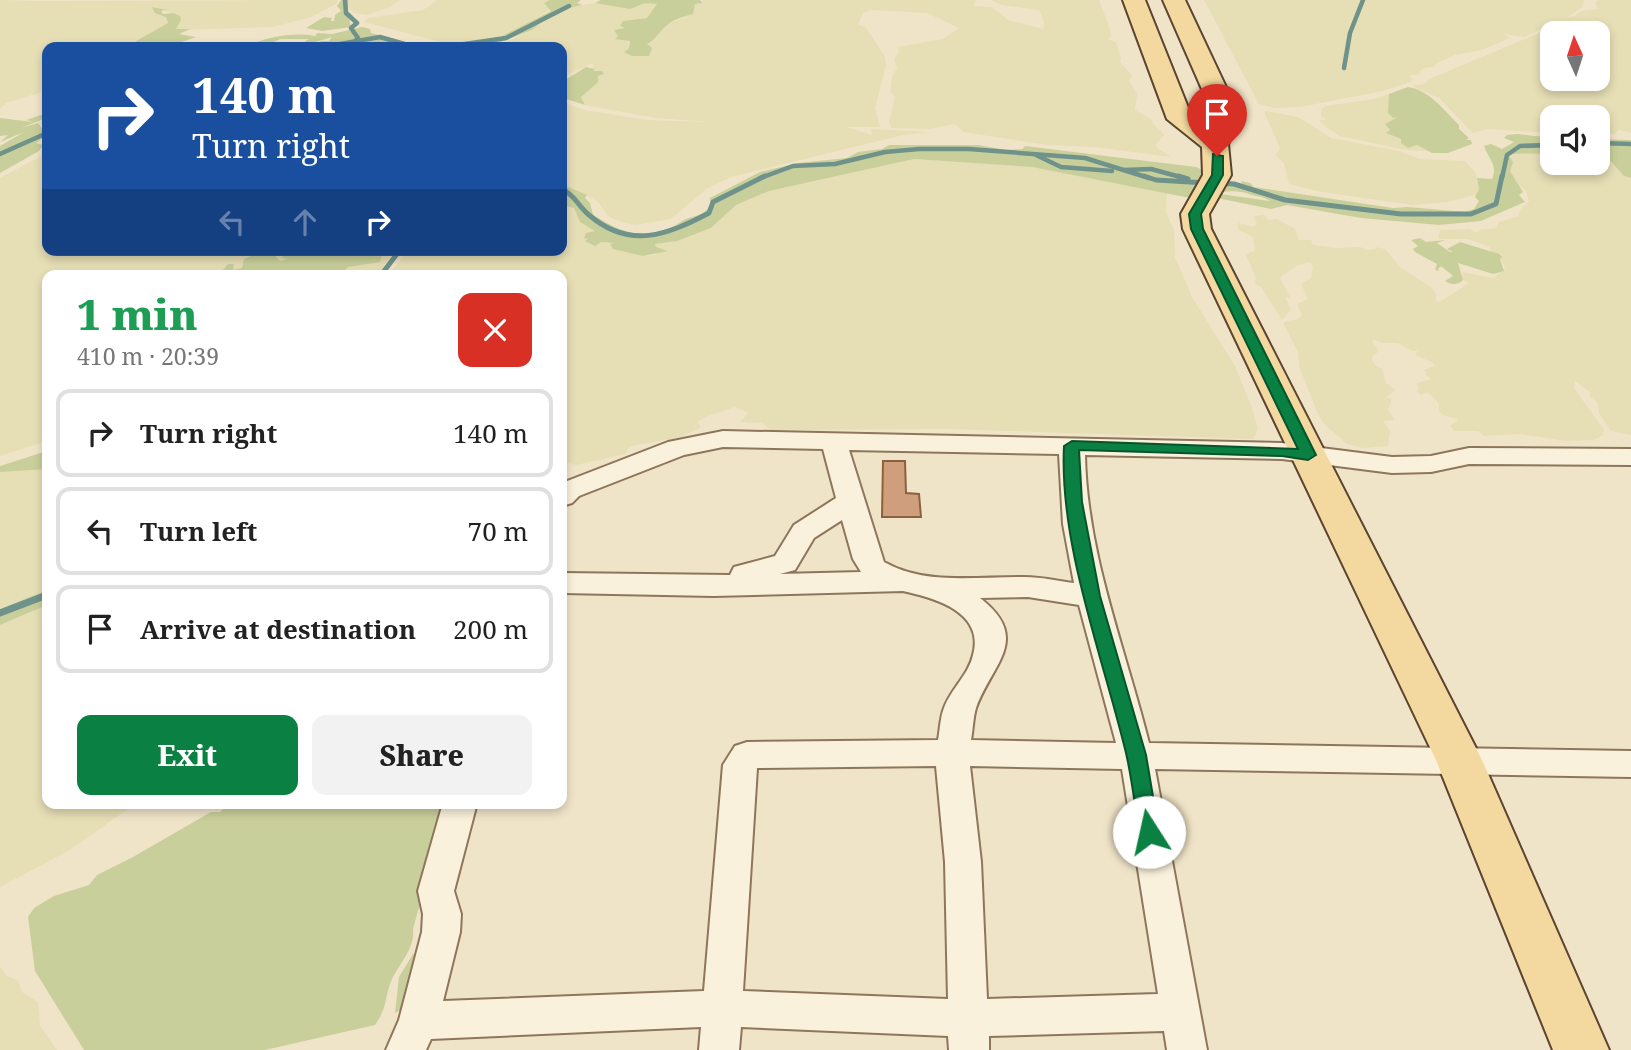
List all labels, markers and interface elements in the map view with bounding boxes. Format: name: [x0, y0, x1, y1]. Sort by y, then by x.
north arrow: [1540, 21, 1610, 91]
map controls: [1540, 21, 1610, 175]
text: 140 m: [192, 61, 336, 127]
icon: right: [77, 70, 168, 161]
pin: [1187, 84, 1247, 156]
icon: arrive: [1198, 95, 1236, 133]
button: sound: [1540, 105, 1610, 175]
text: Turn right: [192, 124, 350, 167]
icon: left: [213, 203, 251, 241]
icon: ahead: [286, 203, 324, 241]
icon: right: [359, 203, 397, 241]
text: 1 min: [77, 285, 198, 342]
button: close: [458, 293, 532, 367]
text: 410 m · 20:39: [77, 340, 219, 372]
icon: right: [81, 414, 119, 452]
text: Turn right: [140, 415, 277, 451]
text: 140 m: [453, 415, 528, 451]
icon: left: [81, 512, 119, 550]
text: Turn left: [140, 513, 257, 549]
text: 70 m: [468, 513, 528, 549]
icon: arrive: [81, 610, 119, 648]
text: Arrive at destination: [140, 611, 416, 647]
text: 200 m: [453, 611, 528, 647]
button: Exit: [77, 715, 298, 795]
button: Share: [312, 715, 532, 795]
position arrow: [1112, 795, 1186, 869]

